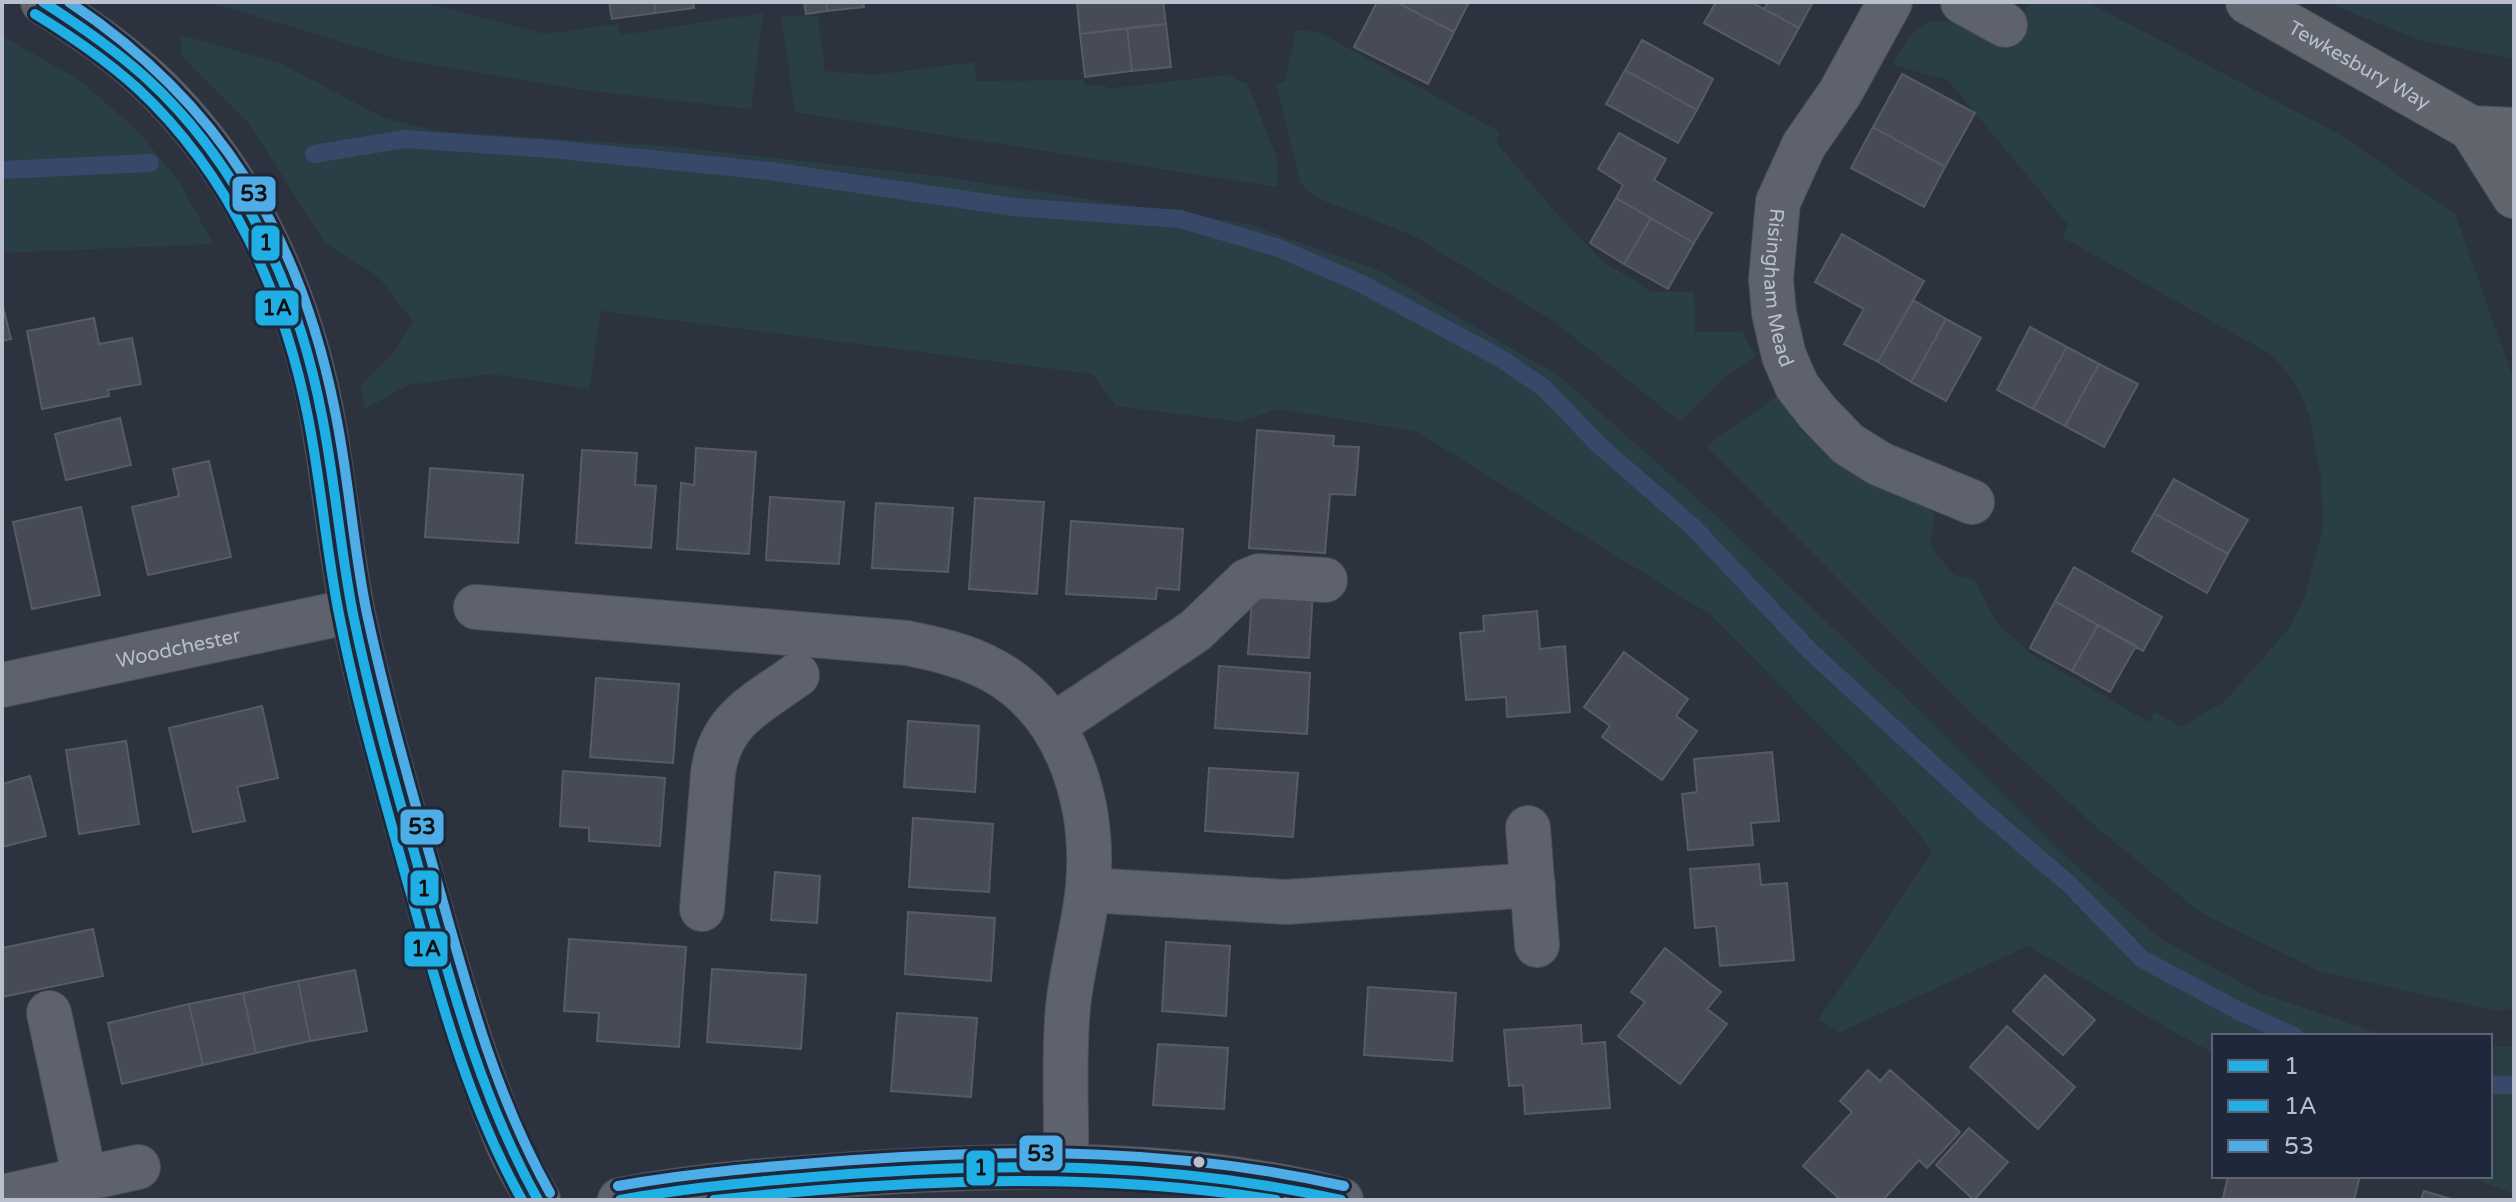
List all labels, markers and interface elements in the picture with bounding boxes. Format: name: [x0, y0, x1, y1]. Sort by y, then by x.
street label: Tewkesbury Way: [2284, 16, 2434, 116]
line badge: 53: [231, 175, 277, 213]
text: 53: [240, 181, 268, 207]
street label: Risingham Mead: [1758, 207, 1798, 371]
line badge: 1: [250, 224, 281, 262]
text: 1: [259, 230, 273, 256]
line badge: 1A: [254, 289, 300, 327]
text: 1A: [262, 295, 292, 321]
street label: Woodchester: [114, 624, 243, 674]
line badge: 53: [399, 808, 445, 846]
text: 53: [408, 814, 436, 840]
line badge: 1: [409, 869, 440, 907]
text: 1: [417, 876, 431, 902]
line badge: 1A: [403, 930, 449, 968]
text: 1A: [411, 936, 441, 962]
legend: [2212, 1034, 2492, 1178]
text: 1: [2284, 1052, 2299, 1081]
text: 1A: [2284, 1092, 2317, 1121]
text: 53: [2284, 1132, 2314, 1161]
line badge: 53: [1018, 1134, 1064, 1172]
text: 53: [1027, 1141, 1055, 1167]
line badge: 1: [965, 1149, 996, 1187]
unlabelled marker: [1191, 1154, 1207, 1170]
text: 1: [974, 1155, 988, 1181]

